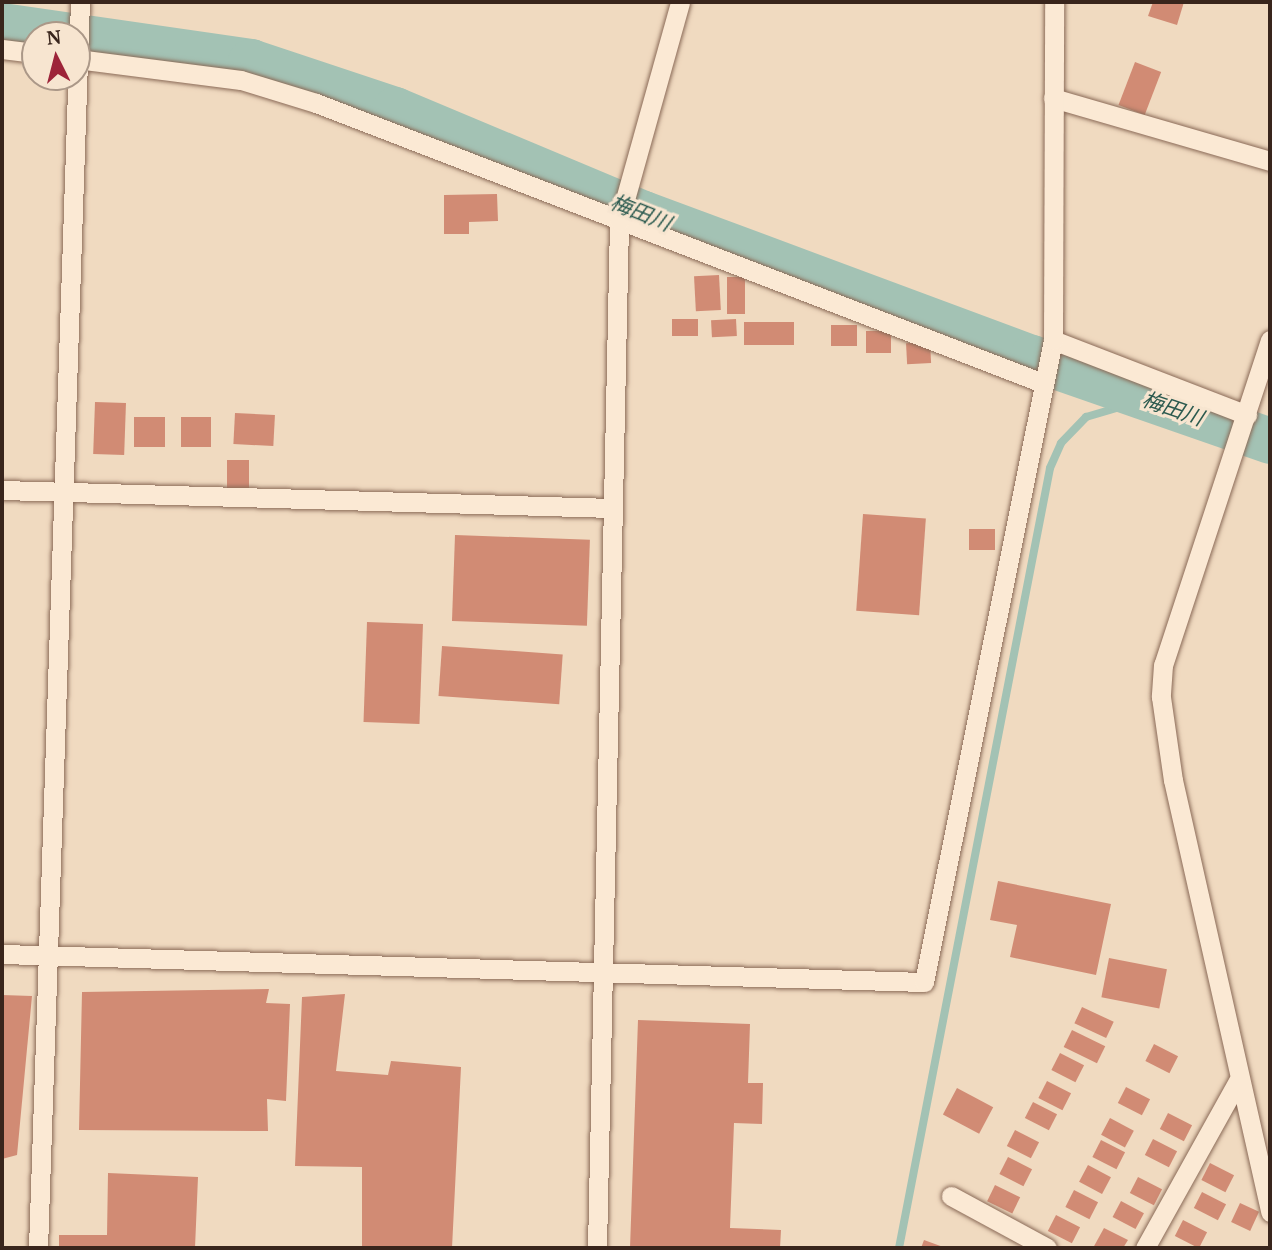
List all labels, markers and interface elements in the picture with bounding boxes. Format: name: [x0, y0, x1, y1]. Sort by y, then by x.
north arrow: [21, 21, 91, 91]
text: N: [45, 23, 62, 50]
water label: 梅田川: [607, 189, 675, 235]
water label: 梅田川: [1139, 386, 1207, 430]

